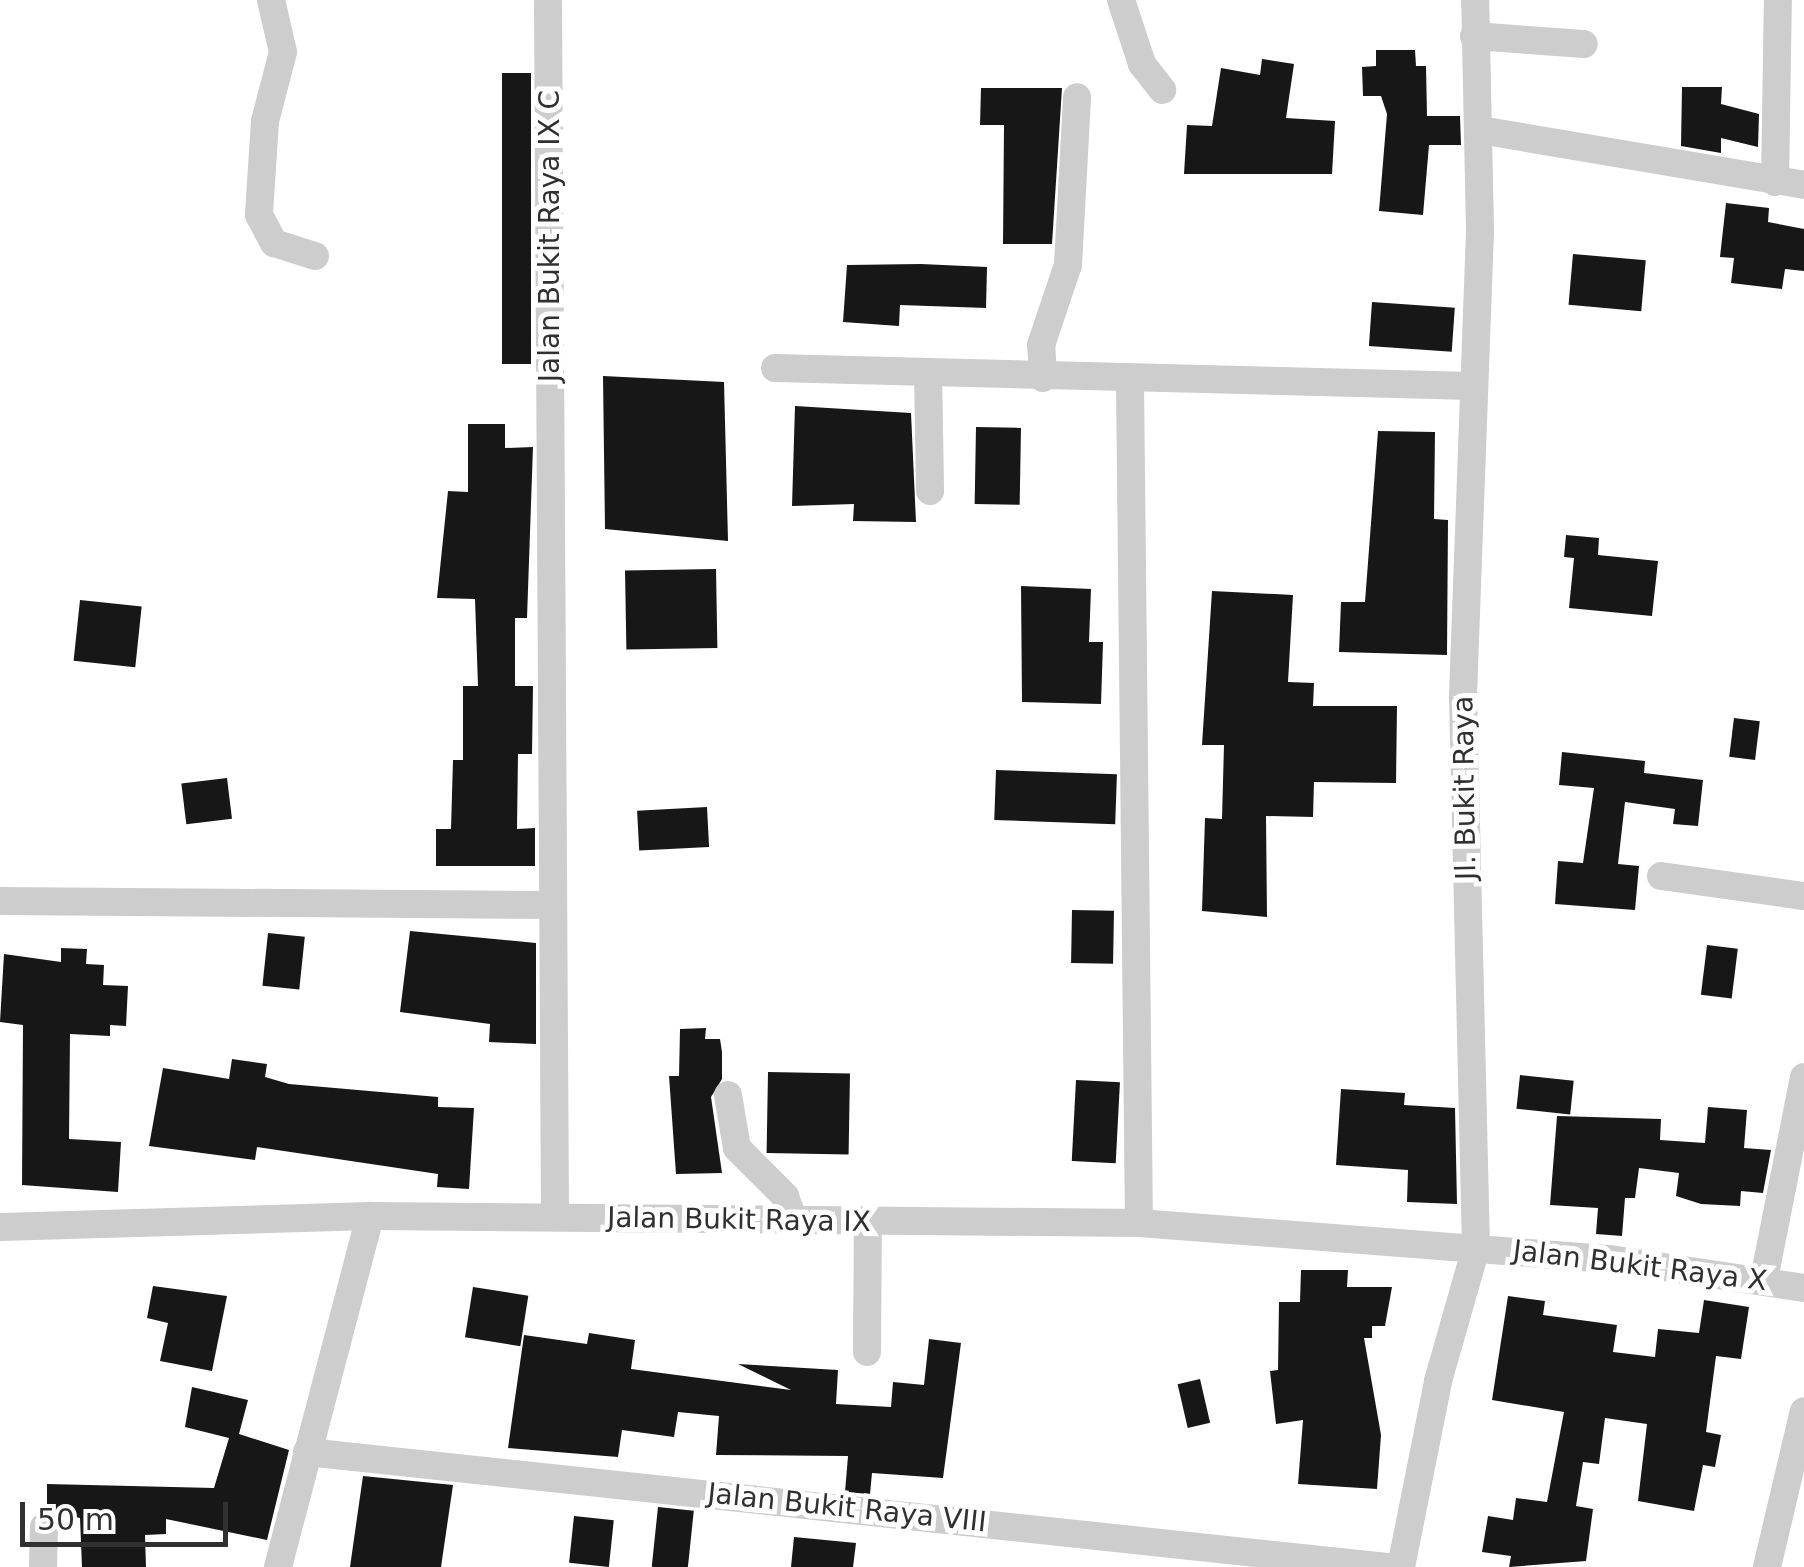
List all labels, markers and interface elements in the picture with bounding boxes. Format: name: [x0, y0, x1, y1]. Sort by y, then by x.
street label: Jalan Bukit Raya IX C: [533, 90, 567, 382]
street label: Jl. Bukit Raya: [1447, 696, 1483, 880]
street label: Jalan Bukit Raya IX: [607, 1201, 871, 1239]
street label: Jalan Bukit Raya X: [1511, 1234, 1769, 1298]
street label: Jalan Bukit Raya VIII: [706, 1477, 988, 1539]
scale bar: [25, 1482, 232, 1544]
text: 50 m: [37, 1502, 114, 1537]

